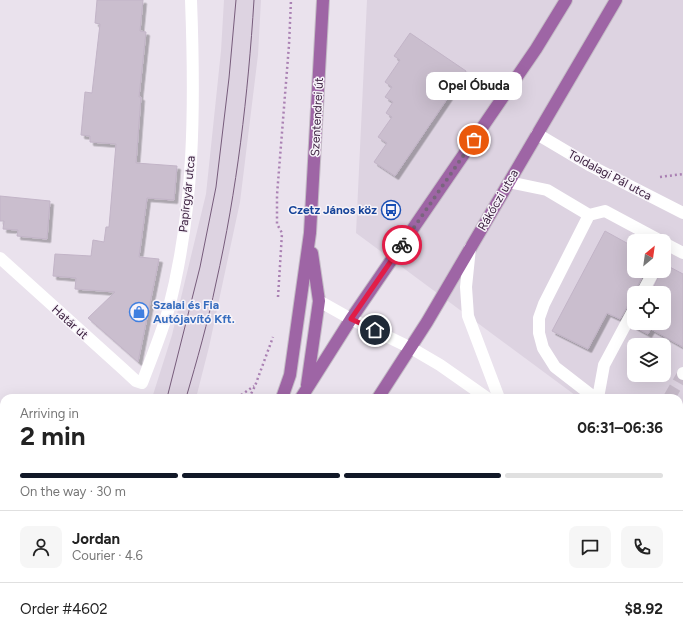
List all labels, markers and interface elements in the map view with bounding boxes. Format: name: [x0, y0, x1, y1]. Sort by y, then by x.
callout: Opel Óbuda: [426, 72, 522, 100]
street label: Szentendrei út: [308, 77, 326, 157]
text: Opel Óbuda: [438, 78, 510, 93]
pin: [457, 123, 491, 157]
icon: bag: [463, 129, 485, 151]
street label: Toldalagi Pál utca: [566, 147, 654, 203]
street label: Papírgyár utca: [176, 155, 198, 233]
street label: Rákóczi utca: [475, 167, 521, 233]
bus stop icon: Czetz János köz: [380, 199, 402, 221]
place label: Czetz János köz: [288, 203, 377, 217]
courier: [382, 225, 422, 265]
icon: bike: [391, 234, 413, 256]
north arrow: [627, 234, 671, 278]
map controls: [627, 234, 671, 382]
button: locate: [627, 286, 671, 330]
place label: Szalai és Fia Autójavító Kft.: [153, 298, 235, 326]
shop icon: Szalai és Fia Autójavító Kft.: [128, 301, 150, 323]
street label: Határ út: [49, 302, 91, 342]
pin: [358, 313, 392, 347]
icon: home: [364, 319, 386, 341]
button: layers: [627, 338, 671, 382]
text: Arriving in: [20, 406, 79, 421]
text: 06:31–06:36: [577, 419, 663, 437]
text: 2 min: [20, 420, 86, 452]
text: On the way · 30 m: [20, 484, 126, 499]
button: person: [20, 526, 62, 568]
button: chat: [569, 526, 611, 568]
button: phone: [621, 526, 663, 568]
text: Jordan: [72, 530, 120, 548]
text: Courier · 4.6: [72, 548, 143, 563]
text: Order #4602: [20, 600, 108, 618]
text: $8.92: [624, 600, 663, 618]

